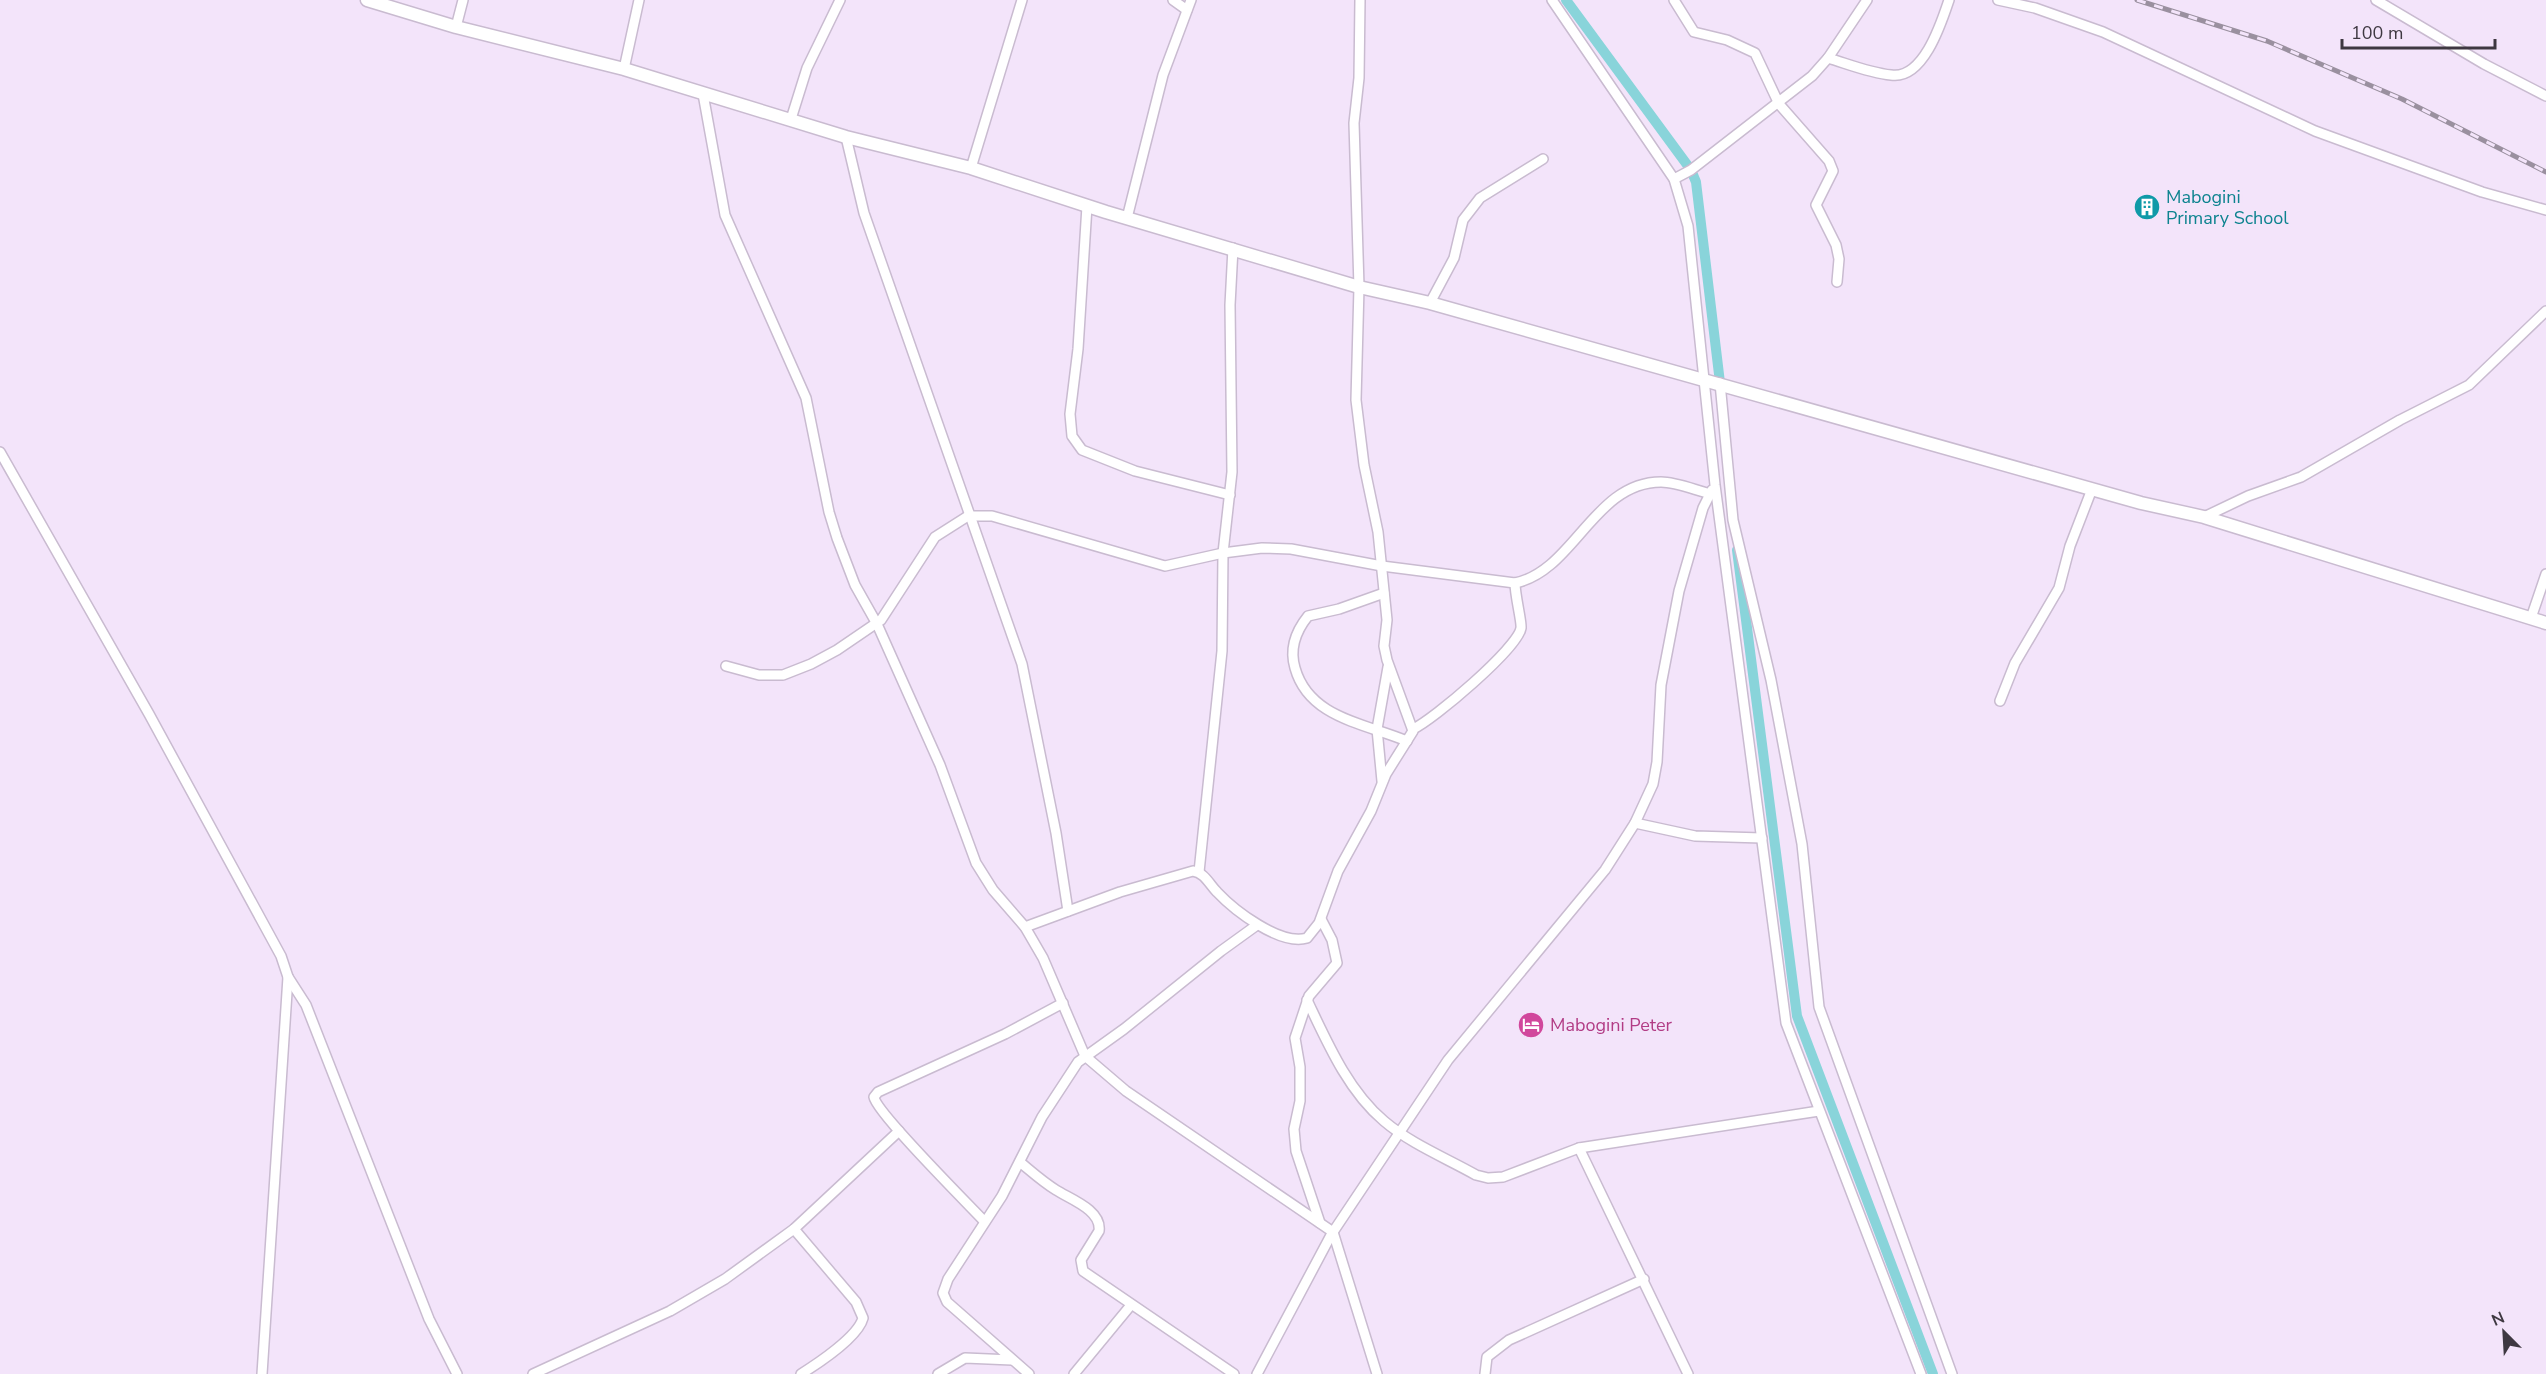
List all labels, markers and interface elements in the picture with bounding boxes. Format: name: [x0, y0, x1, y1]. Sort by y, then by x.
scale bar: [2342, 12, 2495, 50]
text: 100 m: [2351, 21, 2403, 45]
place label: Mabogini Primary School: [2166, 185, 2289, 230]
building icon: Mabogini Primary School: [2132, 192, 2162, 222]
hotel icon: Mabogini Peter: [1516, 1010, 1546, 1040]
place label: Mabogini Peter: [1550, 1013, 1673, 1037]
north arrow: [2474, 1302, 2534, 1362]
text: N: [2488, 1307, 2508, 1332]

